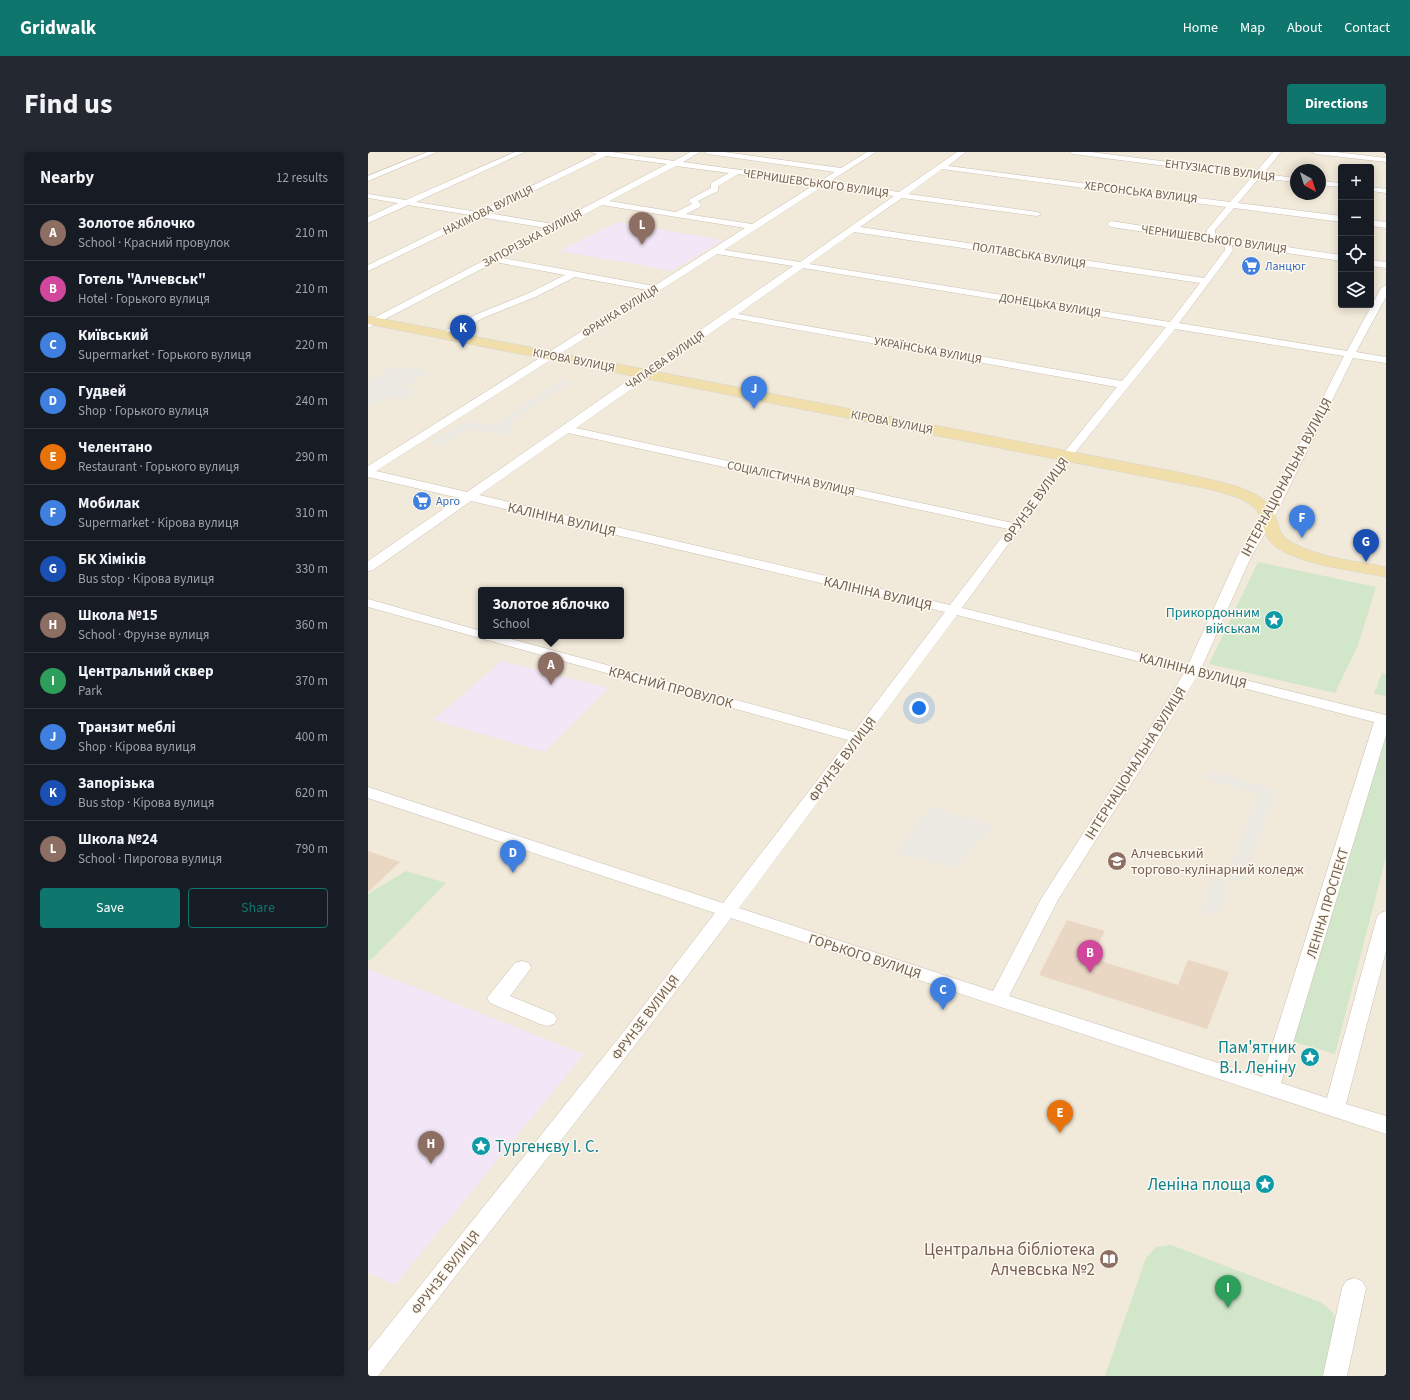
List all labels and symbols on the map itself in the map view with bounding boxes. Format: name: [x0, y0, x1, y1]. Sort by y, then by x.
street label: ЕНТУЗІАСТІВ ВУЛИЦЯ: [1164, 155, 1276, 186]
north arrow: [1290, 164, 1326, 200]
street label: ЧЕРНИШЕВСЬКОГО ВУЛИЦЯ: [742, 165, 890, 202]
street label: ХЕРСОНСЬКА ВУЛИЦЯ: [1083, 177, 1198, 208]
street label: НАХІМОВА ВУЛИЦЯ: [440, 181, 536, 240]
street label: ЗАПОРІЗЬКА ВУЛИЦЯ: [479, 205, 585, 272]
pin: L: [629, 212, 655, 245]
street label: ЧЕРНИШЕВСЬКОГО ВУЛИЦЯ: [1140, 221, 1288, 258]
street label: ПОЛТАВСЬКА ВУЛИЦЯ: [971, 238, 1087, 273]
supermarket icon: Ланцюг: [1240, 255, 1262, 277]
place label: Ланцюг: [1265, 258, 1306, 275]
street label: ФРАНКА ВУЛИЦЯ: [579, 281, 662, 342]
street label: ДОНЕЦЬКА ВУЛИЦЯ: [998, 289, 1102, 322]
pin: K: [450, 315, 476, 348]
street label: ЧАПАЄВА ВУЛИЦЯ: [622, 327, 708, 394]
street label: УКРАЇНСЬКА ВУЛИЦЯ: [873, 333, 983, 368]
street label: КІРОВА ВУЛИЦЯ: [531, 344, 616, 377]
pin: J: [741, 376, 767, 409]
street label: ІНТЕРНАЦІОНАЛЬНА ВУЛИЦЯ: [1236, 395, 1337, 560]
street label: КІРОВА ВУЛИЦЯ: [849, 406, 934, 439]
street label: ФРУНЗЕ ВУЛИЦЯ: [998, 453, 1074, 548]
street label: СОЦІАЛІСТИЧНА ВУЛИЦЯ: [726, 457, 856, 500]
supermarket icon: Арго: [411, 490, 433, 512]
place label: Арго: [436, 493, 460, 510]
street label: КАЛІНІНА ВУЛИЦЯ: [506, 498, 618, 542]
pin: F: [1289, 505, 1315, 538]
pin: G: [1353, 529, 1379, 562]
street label: КАЛІНІНА ВУЛИЦЯ: [822, 572, 934, 616]
place label: Прикордонним військам: [1166, 603, 1260, 639]
place icon: Прикордонним військам: [1263, 609, 1285, 631]
street label: КАЛІНІНА ВУЛИЦЯ: [1137, 648, 1249, 694]
pin: A: [538, 652, 564, 685]
street label: КРАСНИЙ ПРОВУЛОК: [606, 662, 736, 714]
street label: ІНТЕРНАЦІОНАЛЬНА ВУЛИЦЯ: [1080, 683, 1191, 844]
your location: [909, 698, 929, 718]
street label: ФРУНЗЕ ВУЛИЦЯ: [804, 713, 881, 806]
pin: D: [500, 840, 526, 873]
place label: Алчевський торгово-кулінарний коледж: [1131, 844, 1304, 880]
street label: ЛЕНІНА ПРОСПЕКТ: [1302, 845, 1354, 961]
school or university icon: Алчевський торгово-кулінарний коледж: [1106, 850, 1128, 872]
street label: ГОРЬКОГО ВУЛИЦЯ: [806, 929, 924, 985]
pin: B: [1077, 940, 1103, 973]
street label: ФРУНЗЕ ВУЛИЦЯ: [607, 971, 684, 1064]
pin: C: [930, 977, 956, 1010]
place label: Пам'ятник В.I. Ленiну: [1218, 1036, 1297, 1080]
place icon: Пам'ятник В.I. Ленiну: [1299, 1046, 1321, 1068]
pin: E: [1047, 1100, 1073, 1133]
pin: H: [418, 1131, 444, 1164]
place icon: Тургенєву І. С.: [470, 1135, 492, 1157]
place label: Тургенєву І. С.: [495, 1135, 599, 1159]
place label: Леніна площа: [1147, 1173, 1251, 1197]
place icon: Леніна площа: [1254, 1173, 1276, 1195]
street label: ФРУНЗЕ ВУЛИЦЯ: [407, 1226, 485, 1319]
place label: Центральна бібліотека Алчевська №2: [924, 1238, 1095, 1282]
library icon: Центральна бібліотека Алчевська №2: [1098, 1248, 1120, 1270]
pin: I: [1215, 1275, 1241, 1308]

